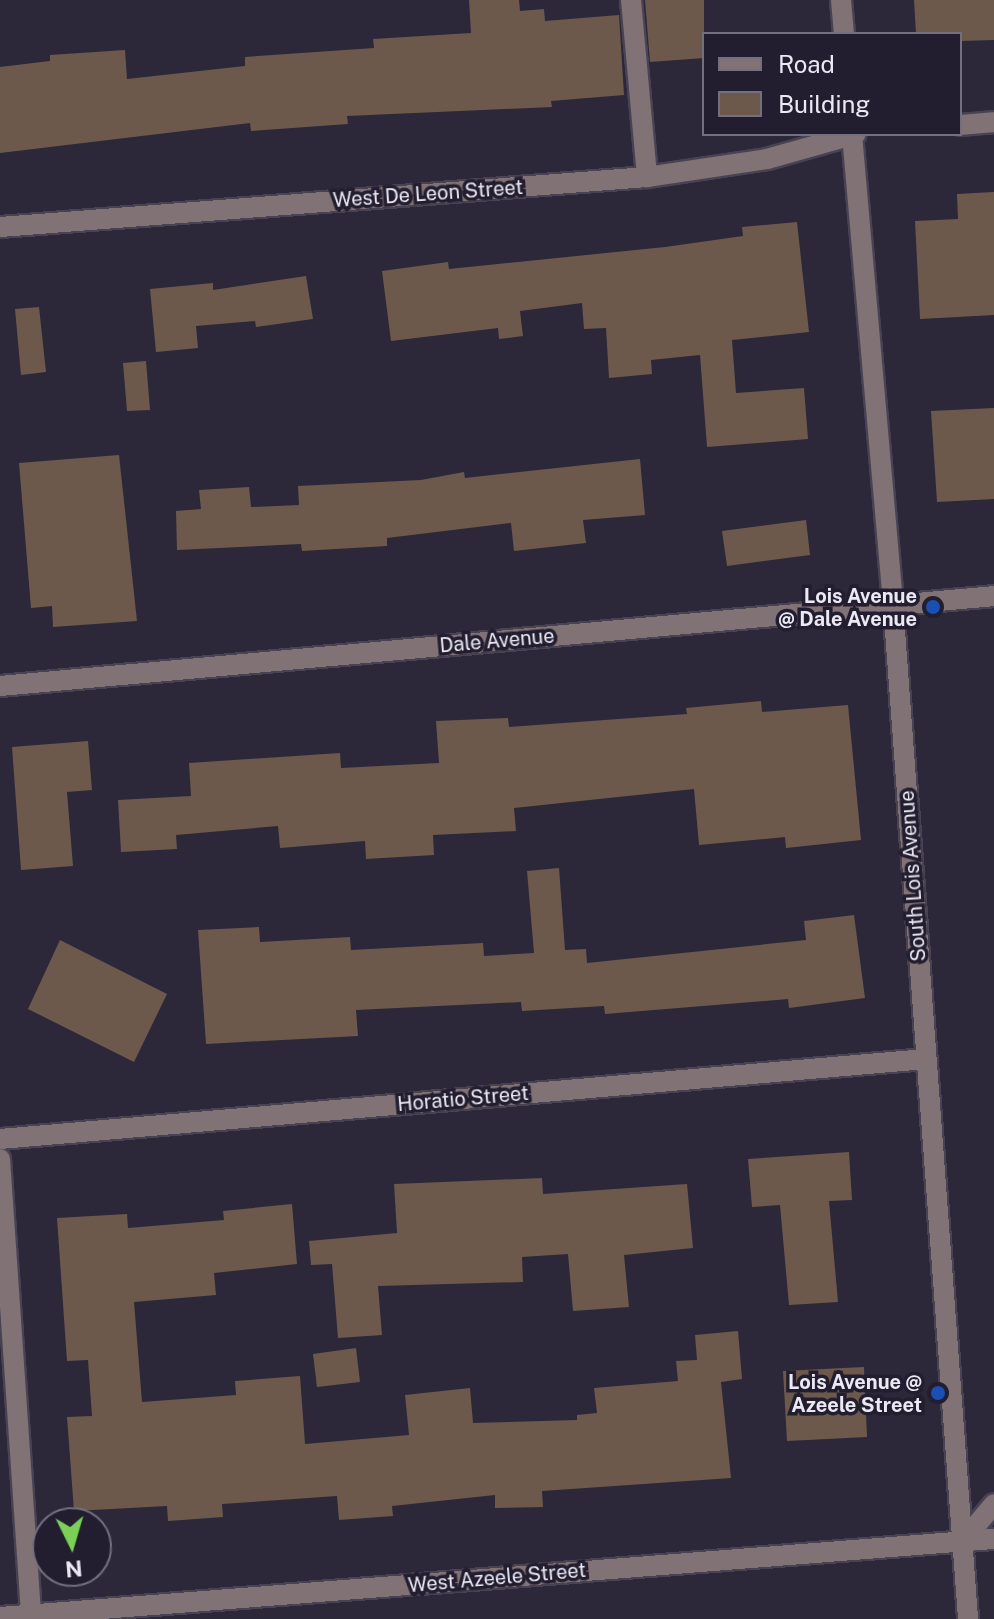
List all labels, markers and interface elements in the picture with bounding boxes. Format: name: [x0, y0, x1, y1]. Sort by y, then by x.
legend: [702, 32, 962, 136]
text: Road: [778, 50, 835, 78]
text: Building: [778, 90, 870, 118]
street label: West De Leon Street: [332, 175, 524, 213]
place label: Lois Avenue @ Dale Avenue: [778, 584, 917, 631]
marker: Lois Avenue @ Dale Avenue: [924, 598, 942, 616]
street label: Dale Avenue: [438, 624, 556, 658]
street label: South Lois Avenue: [895, 790, 931, 962]
street label: Horatio Street: [396, 1081, 530, 1117]
place label: Lois Avenue @ Azeele Street: [788, 1370, 922, 1417]
marker: Lois Avenue @ Azeele Street: [929, 1384, 947, 1402]
north arrow: [32, 1507, 112, 1587]
text: N: [64, 1555, 84, 1583]
street label: West Azeele Street: [407, 1558, 587, 1598]

